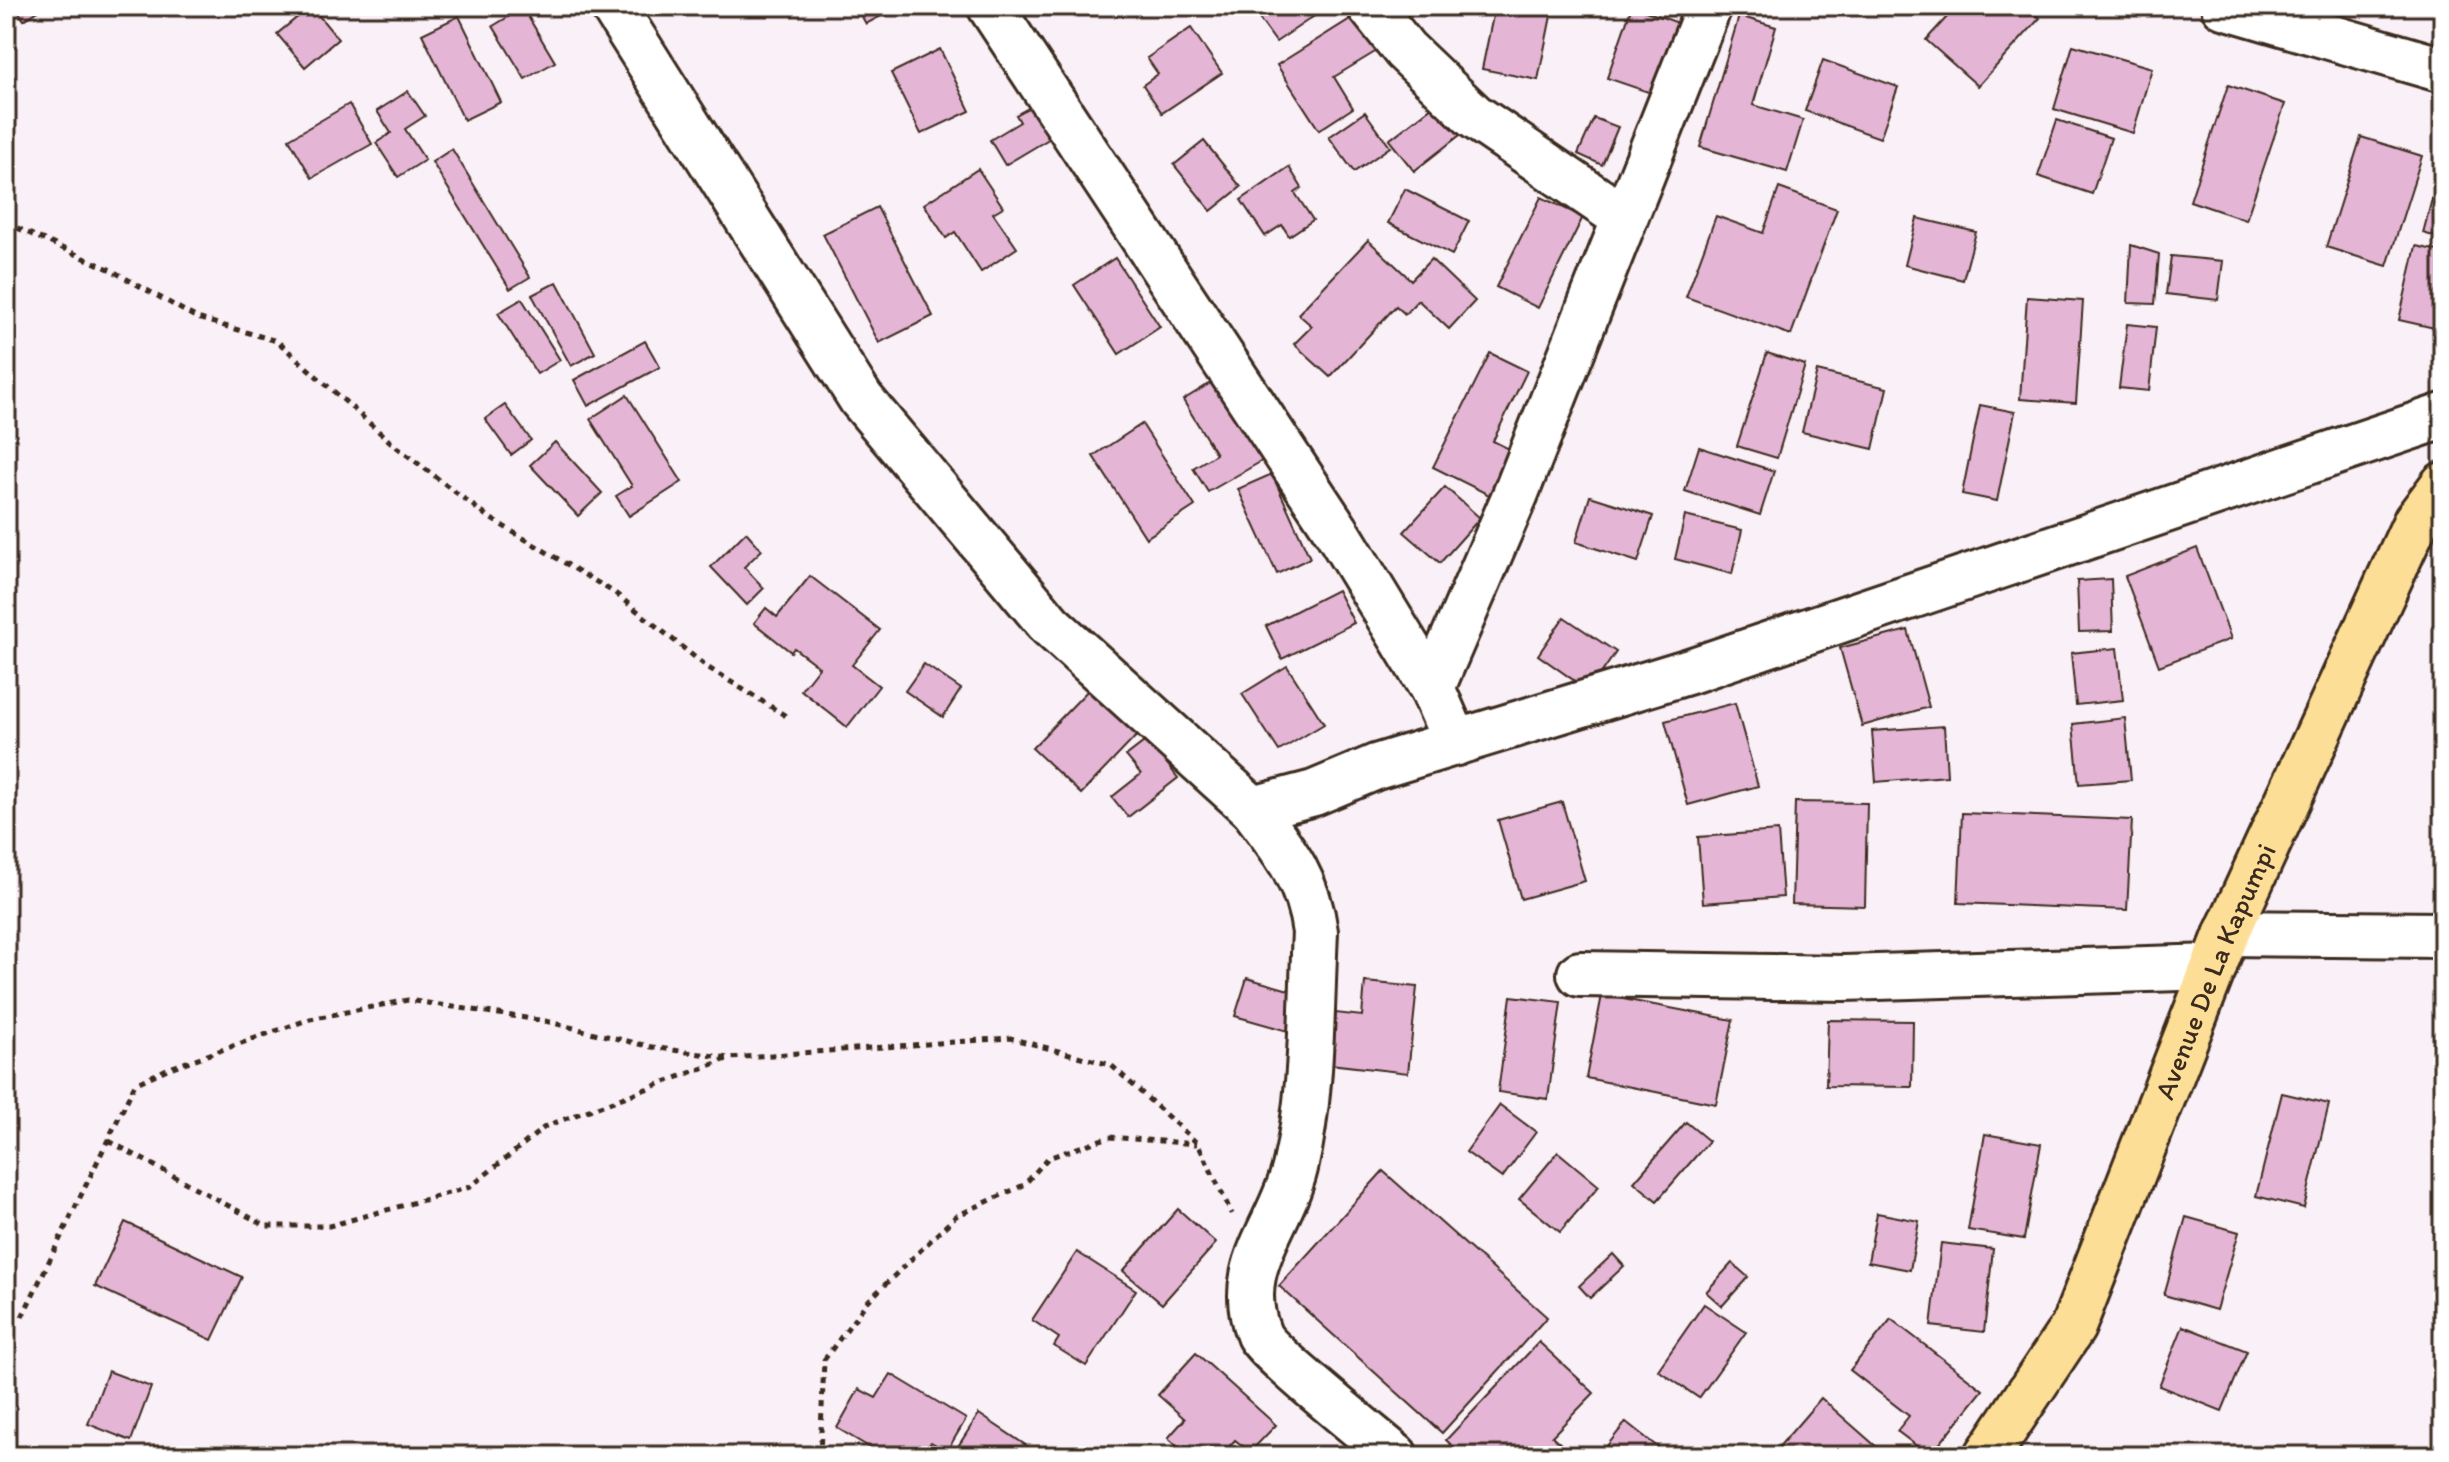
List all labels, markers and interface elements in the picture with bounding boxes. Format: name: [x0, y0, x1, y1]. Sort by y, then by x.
street label: Avenue De La Kapumpi: [2147, 838, 2283, 1104]

